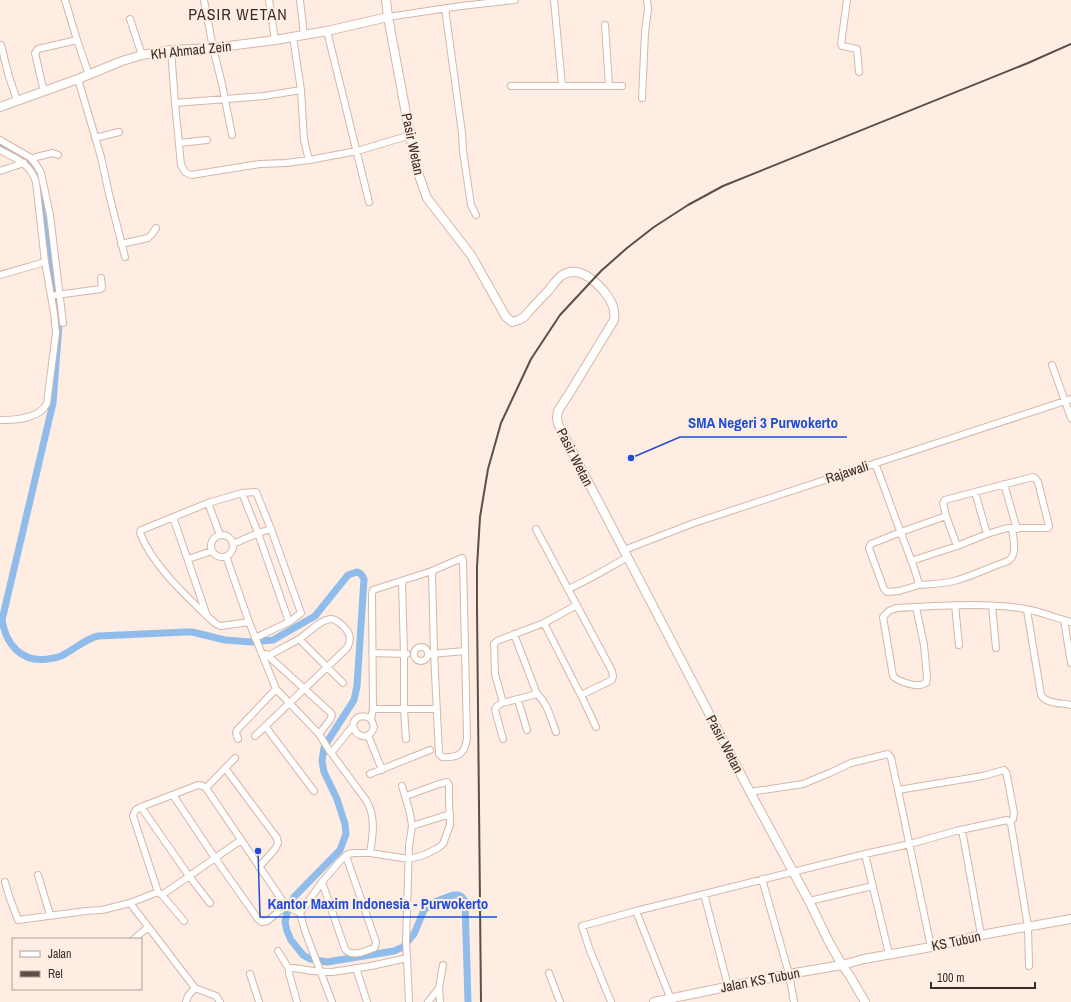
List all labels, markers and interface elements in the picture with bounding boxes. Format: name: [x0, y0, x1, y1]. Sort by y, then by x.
district label: PASIR WETAN: [188, 3, 288, 25]
street label: KH Ahmad Zein: [150, 37, 232, 63]
street label: Pasir Wetan: [398, 111, 428, 177]
callout: SMA Negeri 3 Purwokerto: [680, 410, 847, 437]
text: SMA Negeri 3 Purwokerto: [688, 412, 838, 433]
street label: Pasir Wetan: [553, 425, 597, 489]
street label: Rajawali: [823, 457, 871, 487]
street label: Pasir Wetan: [702, 712, 748, 776]
callout: Kantor Maxim Indonesia - Purwokerto: [260, 890, 497, 917]
text: Kantor Maxim Indonesia - Purwokerto: [268, 893, 488, 914]
street label: KS Tubun: [930, 927, 982, 955]
legend: [12, 938, 142, 990]
text: Jalan: [48, 946, 72, 962]
street label: Jalan KS Tubun: [719, 963, 801, 997]
scale bar: [931, 964, 1035, 990]
text: Rel: [48, 966, 63, 982]
text: 100 m: [937, 970, 964, 986]

